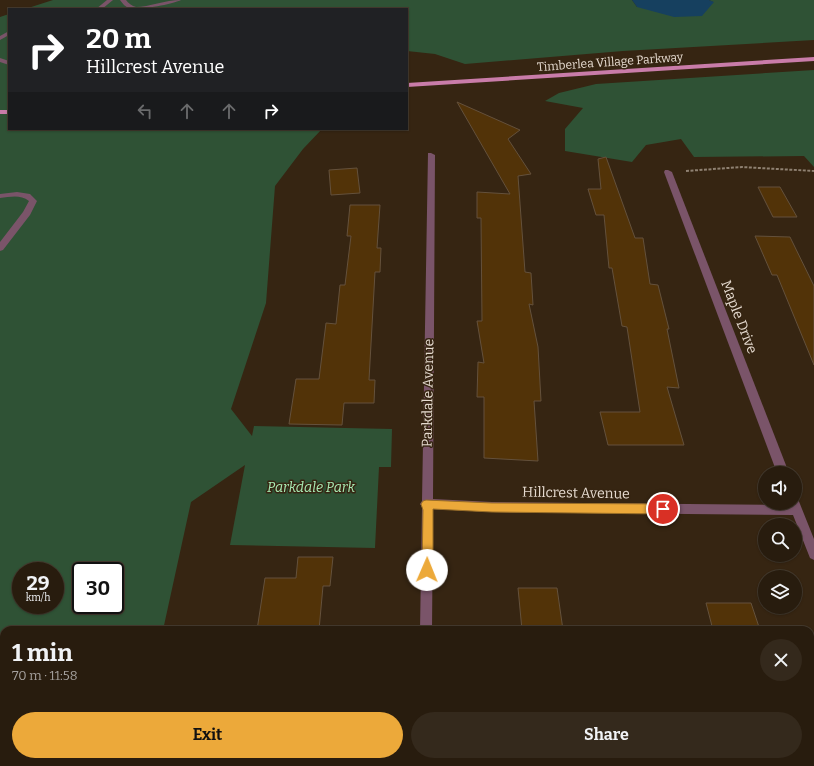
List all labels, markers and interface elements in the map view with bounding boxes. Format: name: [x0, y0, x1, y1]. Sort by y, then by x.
text: 20 m: [86, 22, 151, 55]
icon: right: [20, 24, 72, 76]
street label: Timberlea Village Parkway: [536, 50, 684, 74]
text: Hillcrest Avenue: [86, 56, 224, 78]
icon: left: [134, 100, 156, 122]
icon: ahead: [176, 100, 198, 122]
icon: ahead: [218, 100, 240, 122]
icon: right: [260, 100, 282, 122]
street label: Maple Drive: [717, 278, 761, 356]
street label: Parkdale Avenue: [419, 339, 437, 447]
map controls: [758, 466, 802, 614]
button: sound: [758, 466, 802, 510]
park label: Parkdale Park: [267, 479, 355, 496]
street label: Hillcrest Avenue: [522, 484, 630, 502]
pin: [646, 492, 680, 526]
icon: arrive: [652, 498, 674, 520]
button: search: [758, 518, 802, 562]
position arrow: [406, 549, 448, 591]
speed limit sign: 30: [72, 562, 124, 614]
button: layers: [758, 570, 802, 614]
text: 29: [26, 571, 50, 595]
text: km/h: [26, 592, 50, 604]
text: 1 min: [12, 639, 73, 667]
button: close: [760, 639, 802, 681]
text: 70 m · 11:58: [12, 668, 78, 683]
button: Exit: [12, 712, 403, 758]
button: Share: [411, 712, 802, 758]

